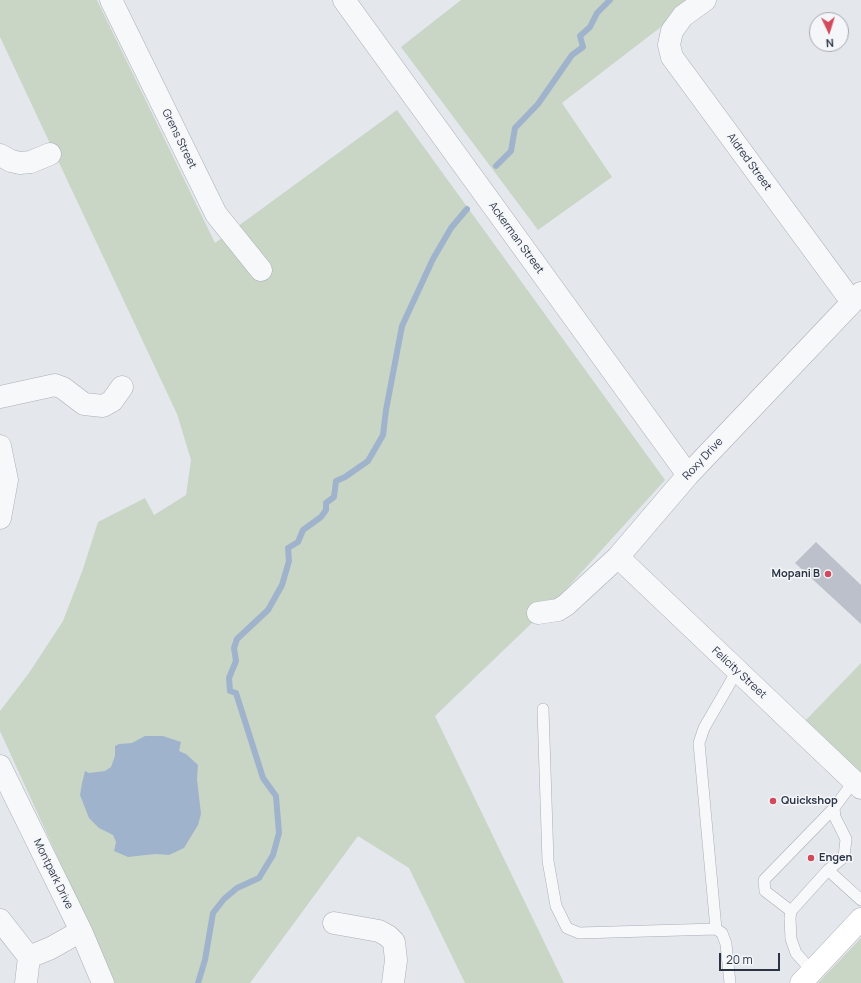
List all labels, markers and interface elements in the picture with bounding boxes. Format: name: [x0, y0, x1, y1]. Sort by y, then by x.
north arrow: [809, 12, 849, 52]
text: N: [825, 36, 834, 51]
street label: Grens Street: [159, 107, 199, 171]
street label: Aldred Street: [724, 131, 774, 193]
street label: Ackerman Street: [486, 200, 546, 276]
street label: Roxy Drive: [680, 435, 726, 483]
place label: Mopani B: [772, 567, 820, 581]
marker: Mopani B: [823, 569, 833, 579]
street label: Felicity Street: [709, 644, 769, 702]
place label: Quickshop: [781, 794, 838, 808]
marker: Quickshop: [768, 796, 778, 806]
street label: Montpark Drive: [30, 837, 76, 911]
place label: Engen: [819, 851, 852, 865]
marker: Engen: [806, 853, 816, 863]
scale bar: [721, 945, 782, 971]
text: 20 m: [726, 951, 753, 968]

